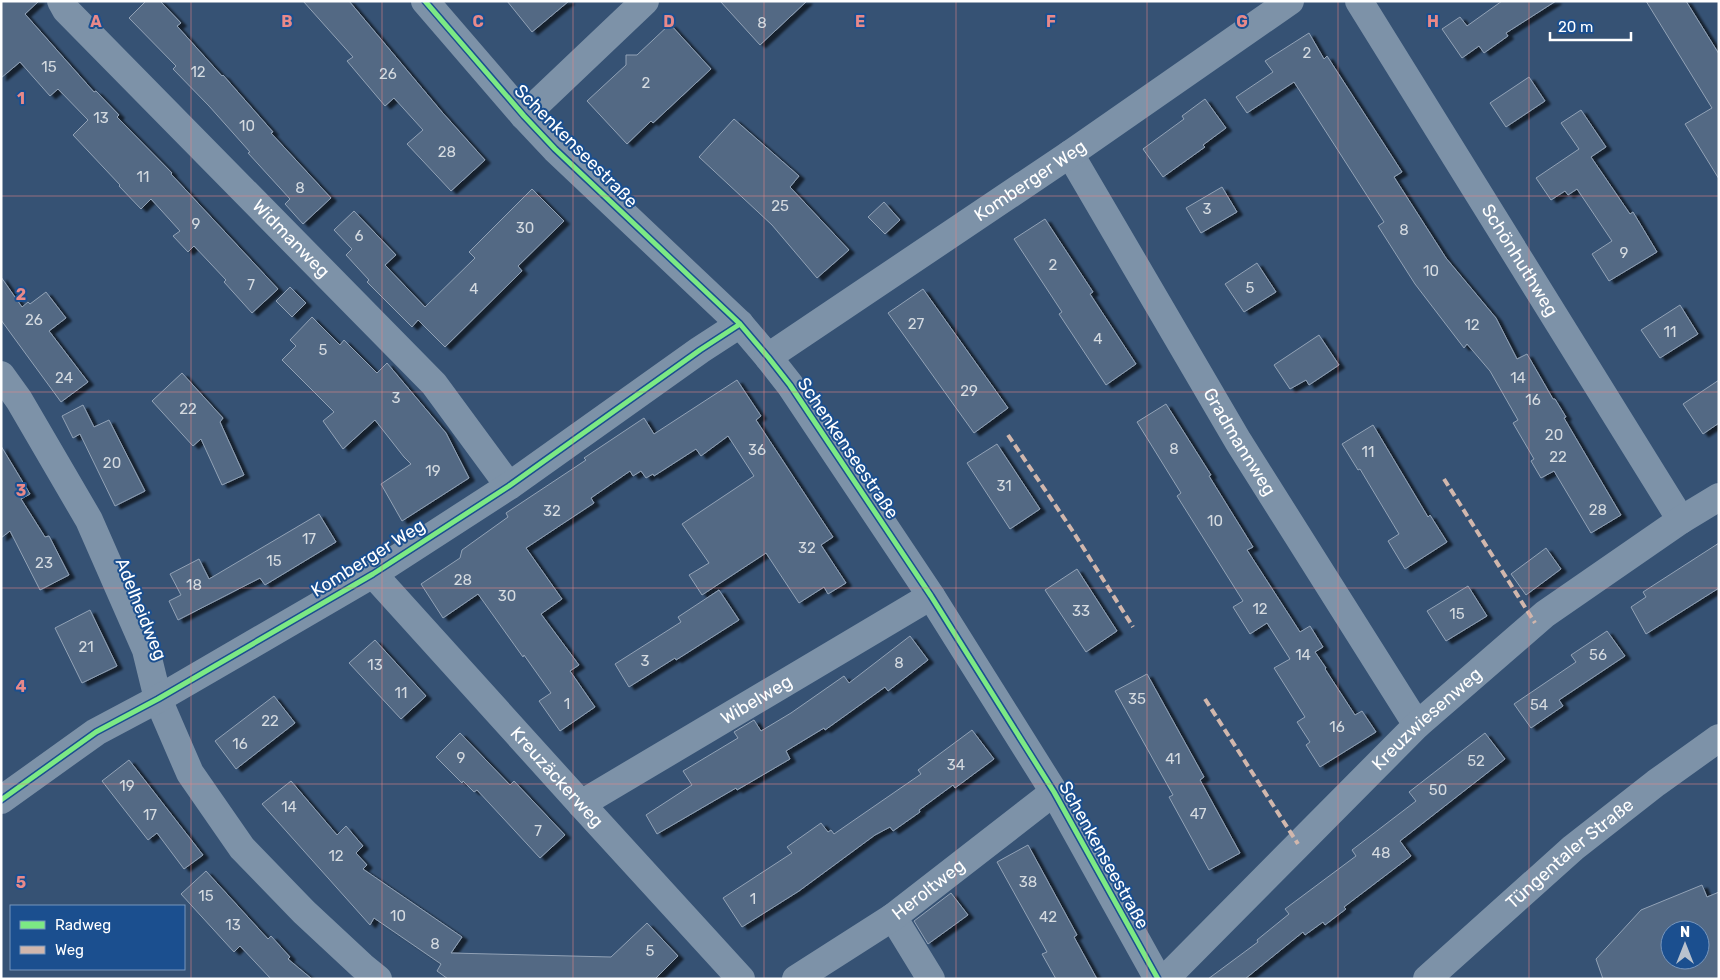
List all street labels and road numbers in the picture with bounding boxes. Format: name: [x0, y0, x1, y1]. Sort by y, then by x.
street label: Schenkenseestraße: [510, 80, 642, 212]
street label: Komberger Weg: [970, 135, 1091, 226]
street label: Widmanweg: [248, 195, 334, 282]
street label: Schönhuthweg: [1477, 200, 1563, 320]
street label: Schenkenseestraße: [793, 373, 903, 523]
street label: Gradmannweg: [1198, 384, 1281, 500]
street label: Komberger Weg: [307, 514, 429, 602]
street label: Adelheidweg: [111, 555, 171, 663]
street label: Kreuzwiesenweg: [1367, 663, 1486, 775]
street label: Wibelweg: [717, 670, 796, 729]
street label: Kreuzäckerweg: [506, 722, 608, 832]
street label: Schenkenseestraße: [1054, 777, 1154, 933]
street label: Tüngentaler Straße: [1501, 794, 1638, 914]
street label: Heroltweg: [888, 854, 969, 925]

